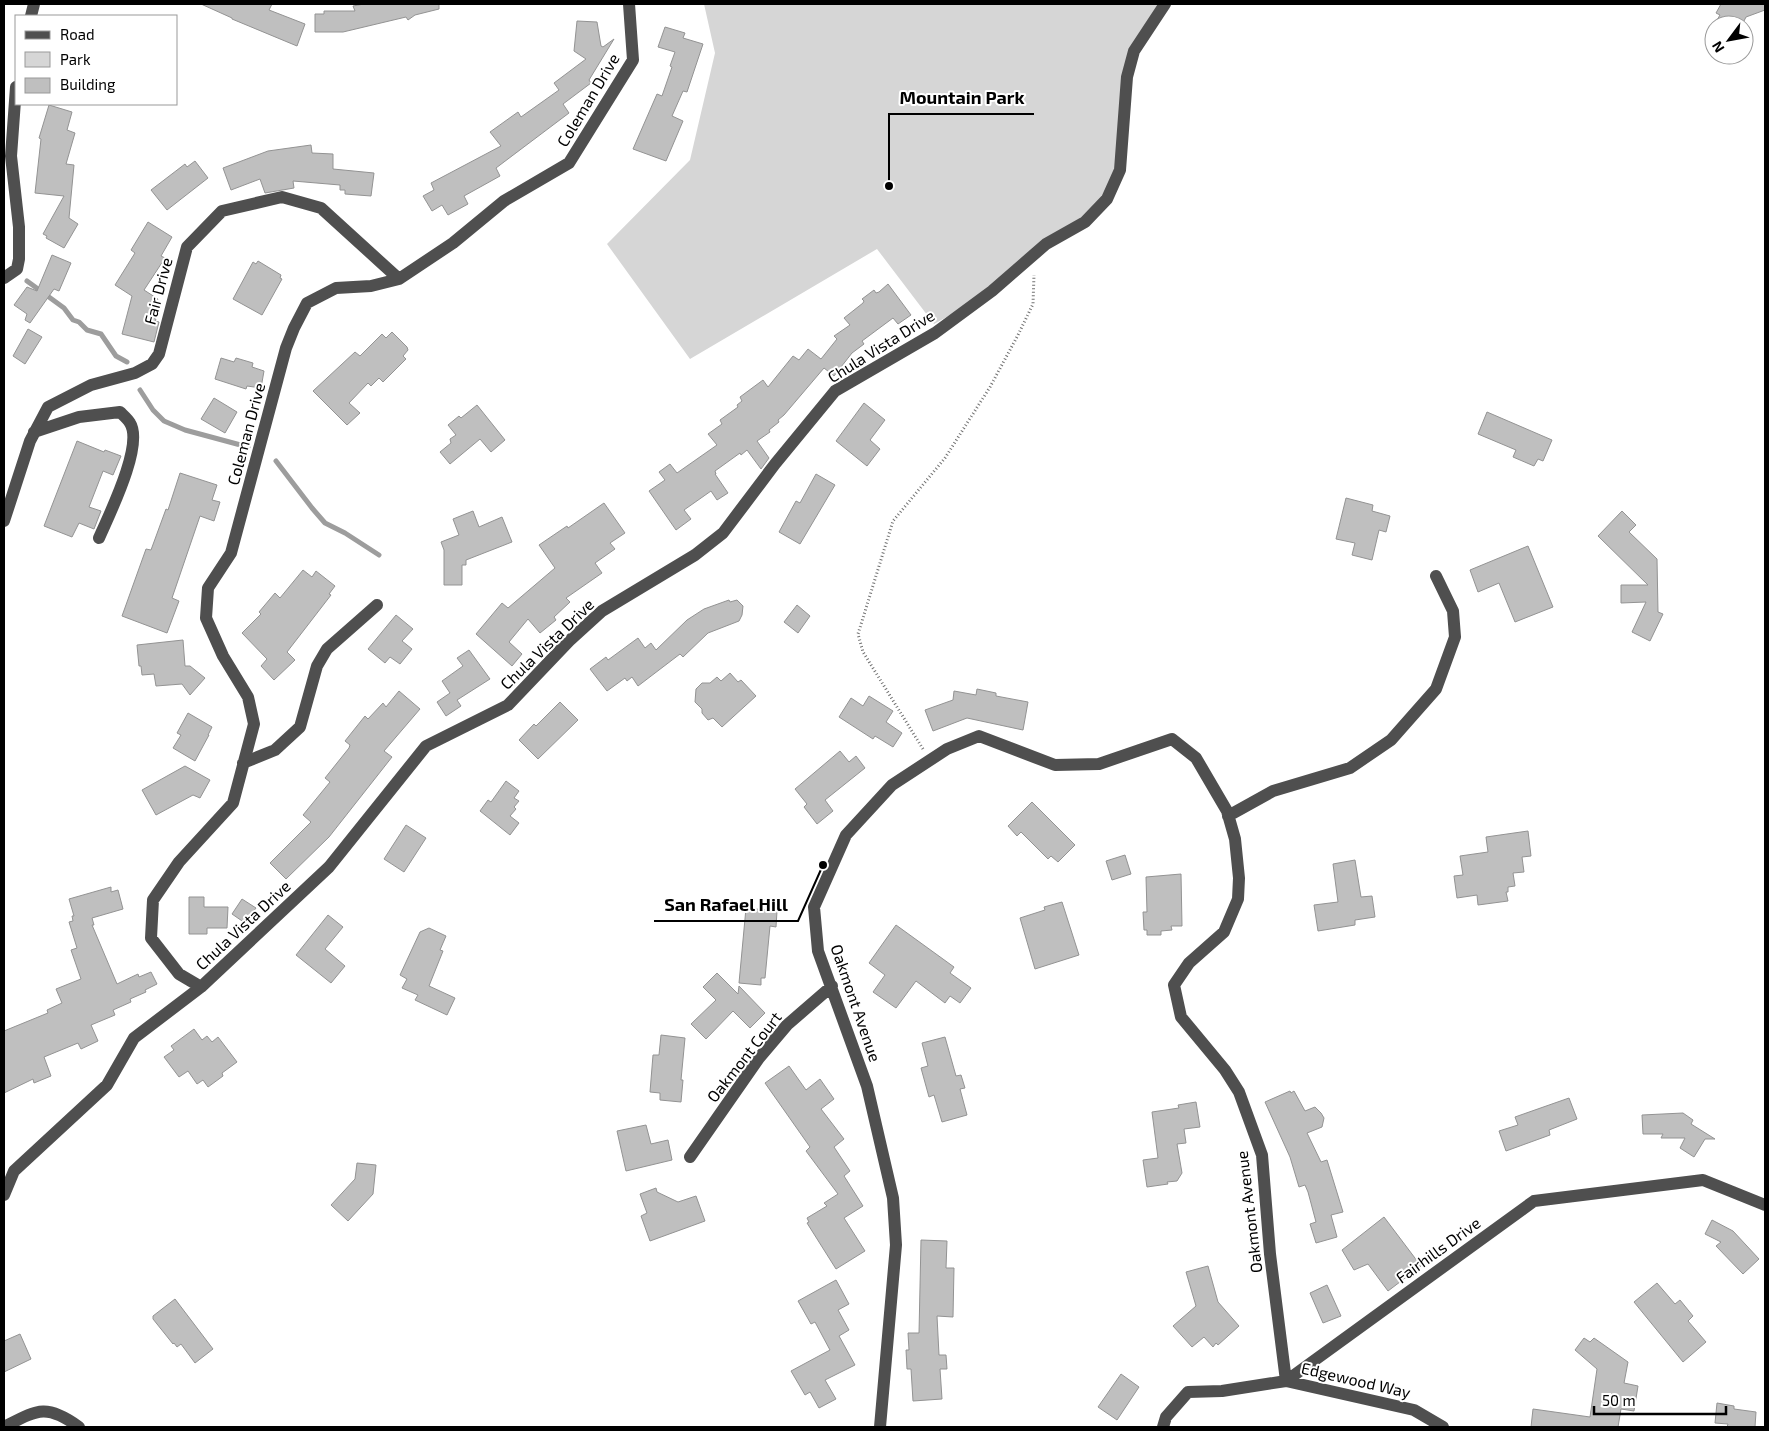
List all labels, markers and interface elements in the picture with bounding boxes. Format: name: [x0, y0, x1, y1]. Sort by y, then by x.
legend: [15, 15, 178, 105]
north arrow: [1704, 15, 1754, 65]
text: Road: [60, 25, 95, 43]
text: N: [1708, 38, 1727, 56]
text: Park: [60, 50, 91, 68]
street label: Coleman Drive: [552, 50, 623, 150]
text: Building: [60, 75, 116, 93]
callout: Mountain Park: [889, 81, 1034, 114]
text: Mountain Park: [900, 86, 1024, 108]
street label: Fair Drive: [139, 255, 176, 326]
street label: Chula Vista Drive: [824, 305, 938, 386]
street label: Coleman Drive: [223, 381, 268, 487]
street label: Chula Vista Drive: [496, 594, 597, 693]
street label: Chula Vista Drive: [191, 876, 294, 973]
callout: San Rafael Hill: [654, 888, 798, 921]
text: San Rafael Hill: [664, 893, 788, 915]
street label: Oakmont Avenue: [827, 942, 885, 1064]
street label: Oakmont Court: [702, 1008, 785, 1106]
street label: Oakmont Avenue: [1232, 1150, 1265, 1274]
street label: Fairhills Drive: [1392, 1213, 1484, 1287]
street label: Edgewood Way: [1300, 1358, 1413, 1401]
scale bar: [1594, 1384, 1726, 1416]
text: 50 m: [1602, 1391, 1636, 1409]

